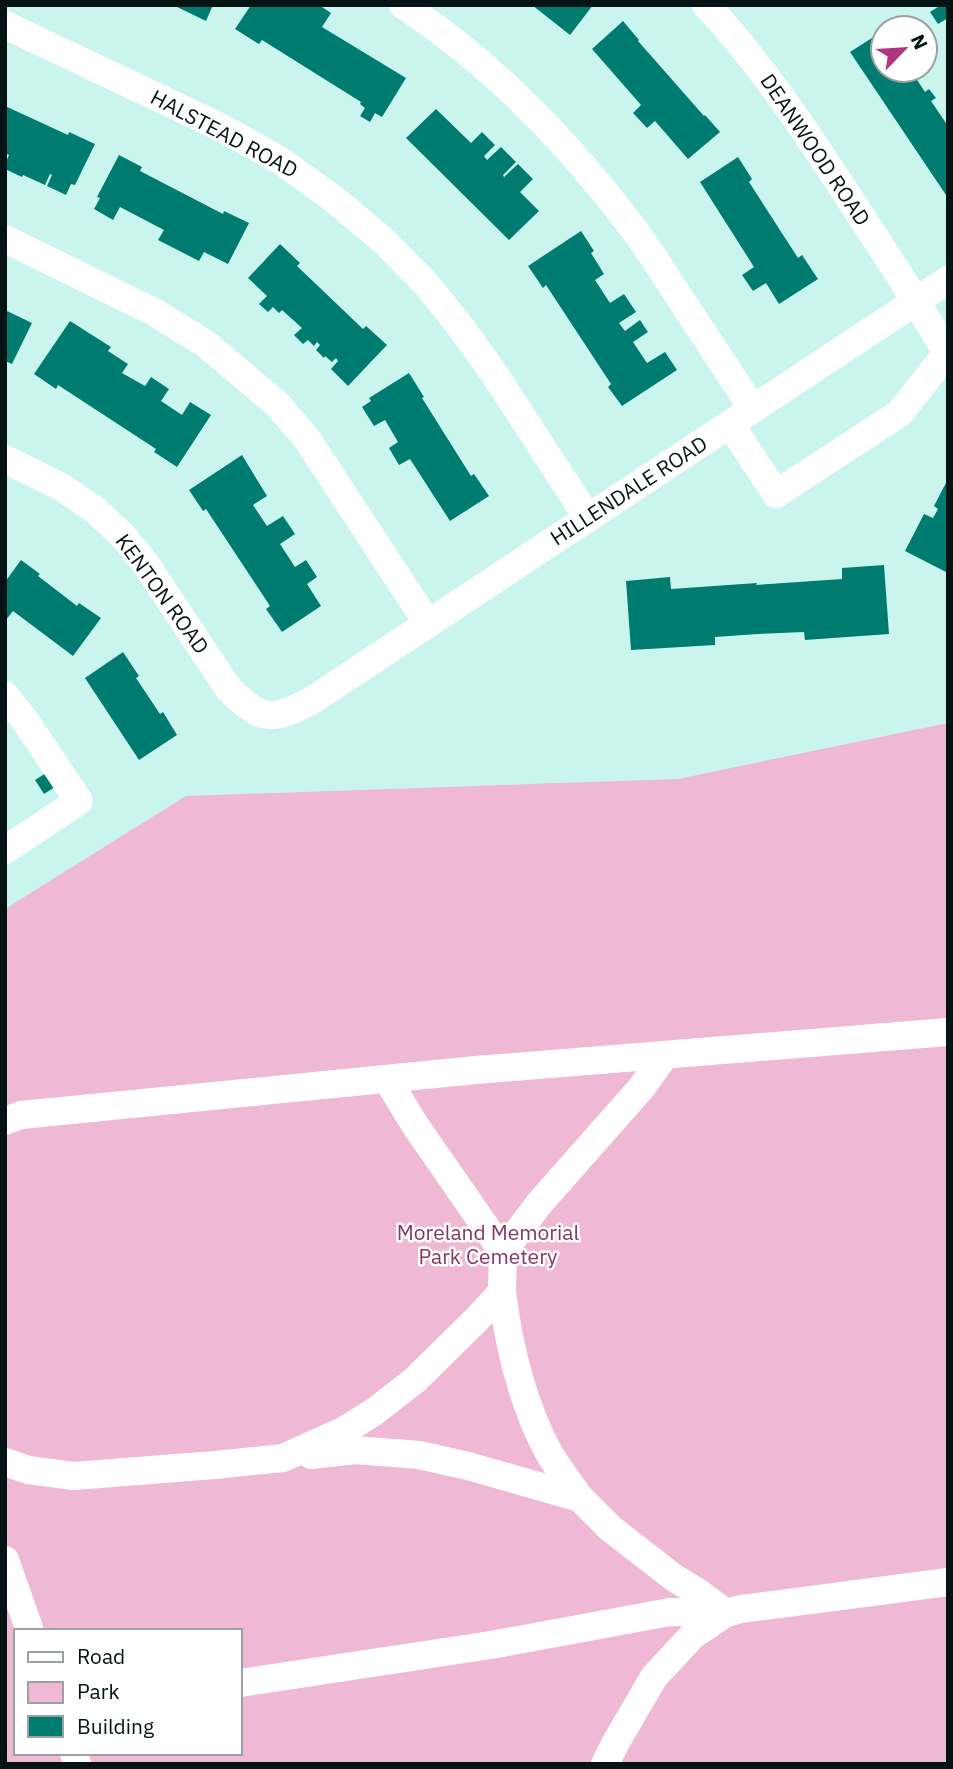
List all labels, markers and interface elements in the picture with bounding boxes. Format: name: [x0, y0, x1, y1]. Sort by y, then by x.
north arrow: [869, 14, 939, 84]
text: N: [906, 31, 933, 53]
street label: DEANWOOD ROAD: [755, 68, 877, 231]
street label: HALSTEAD ROAD: [146, 83, 303, 184]
street label: HILLENDALE ROAD: [545, 429, 712, 551]
street label: KENTON ROAD: [110, 528, 216, 659]
park label: Moreland Memorial Park Cemetery: [397, 1218, 580, 1270]
legend: [14, 1629, 242, 1755]
text: Road: [77, 1642, 125, 1670]
text: Park: [77, 1677, 120, 1705]
text: Building: [77, 1712, 154, 1740]

